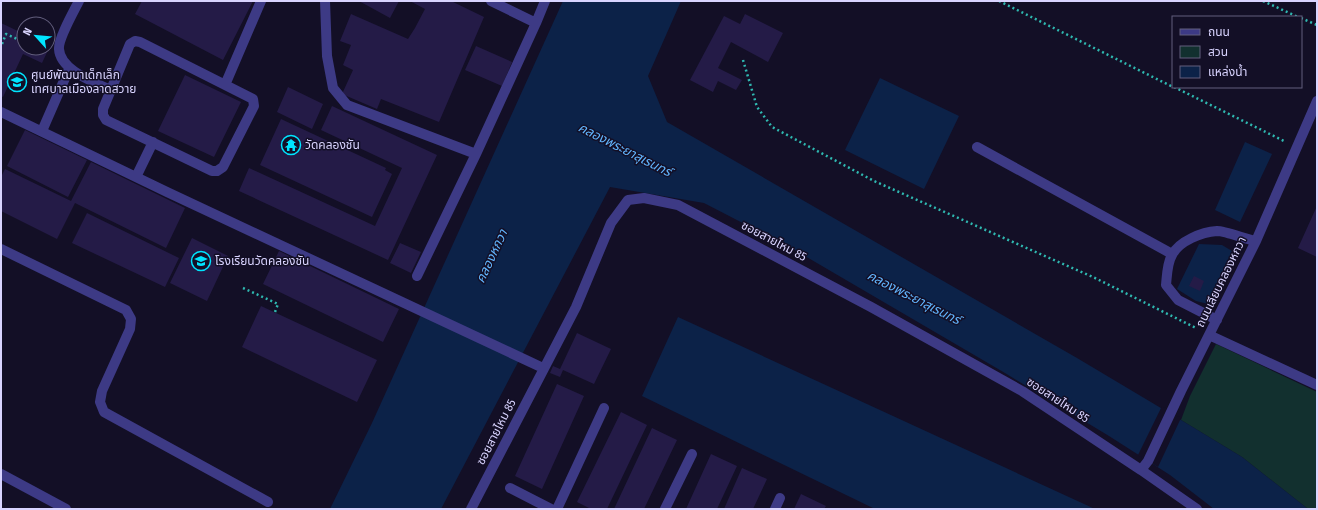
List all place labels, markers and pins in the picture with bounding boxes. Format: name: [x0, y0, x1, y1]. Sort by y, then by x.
place label: ศูนย์พัฒนาเด็กเล็ก เทศบาลเมืองลาดสวาย: [31, 68, 136, 96]
school or university icon: ศูนย์พัฒนาเด็กเล็ก เทศบาลเมืองลาดสวาย: [6, 71, 28, 93]
temple icon: วัดคลองชัน: [280, 134, 302, 156]
place label: วัดคลองชัน: [305, 138, 360, 152]
school or university icon: โรงเรียนวัดคลองชัน: [190, 250, 212, 272]
place label: โรงเรียนวัดคลองชัน: [215, 254, 309, 268]

